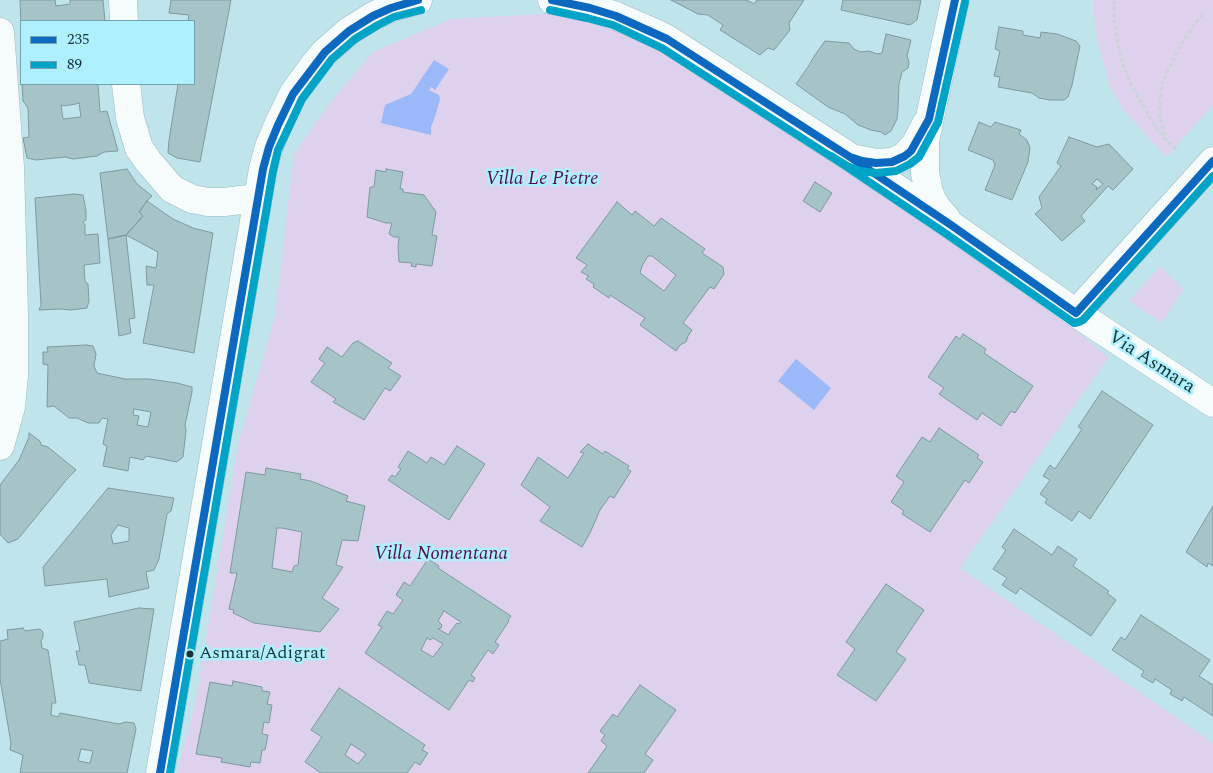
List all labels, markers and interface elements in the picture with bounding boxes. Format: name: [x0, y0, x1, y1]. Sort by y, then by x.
legend: [20, 20, 195, 85]
text: 235: [67, 28, 90, 51]
text: 89: [67, 53, 82, 76]
park label: Villa Le Pietre: [486, 169, 598, 191]
street label: Via Asmara: [1103, 327, 1199, 399]
park label: Villa Nomentana: [374, 544, 508, 566]
place label: Asmara/Adigrat: [199, 643, 325, 665]
marker: Asmara/Adigrat: [185, 649, 195, 659]

